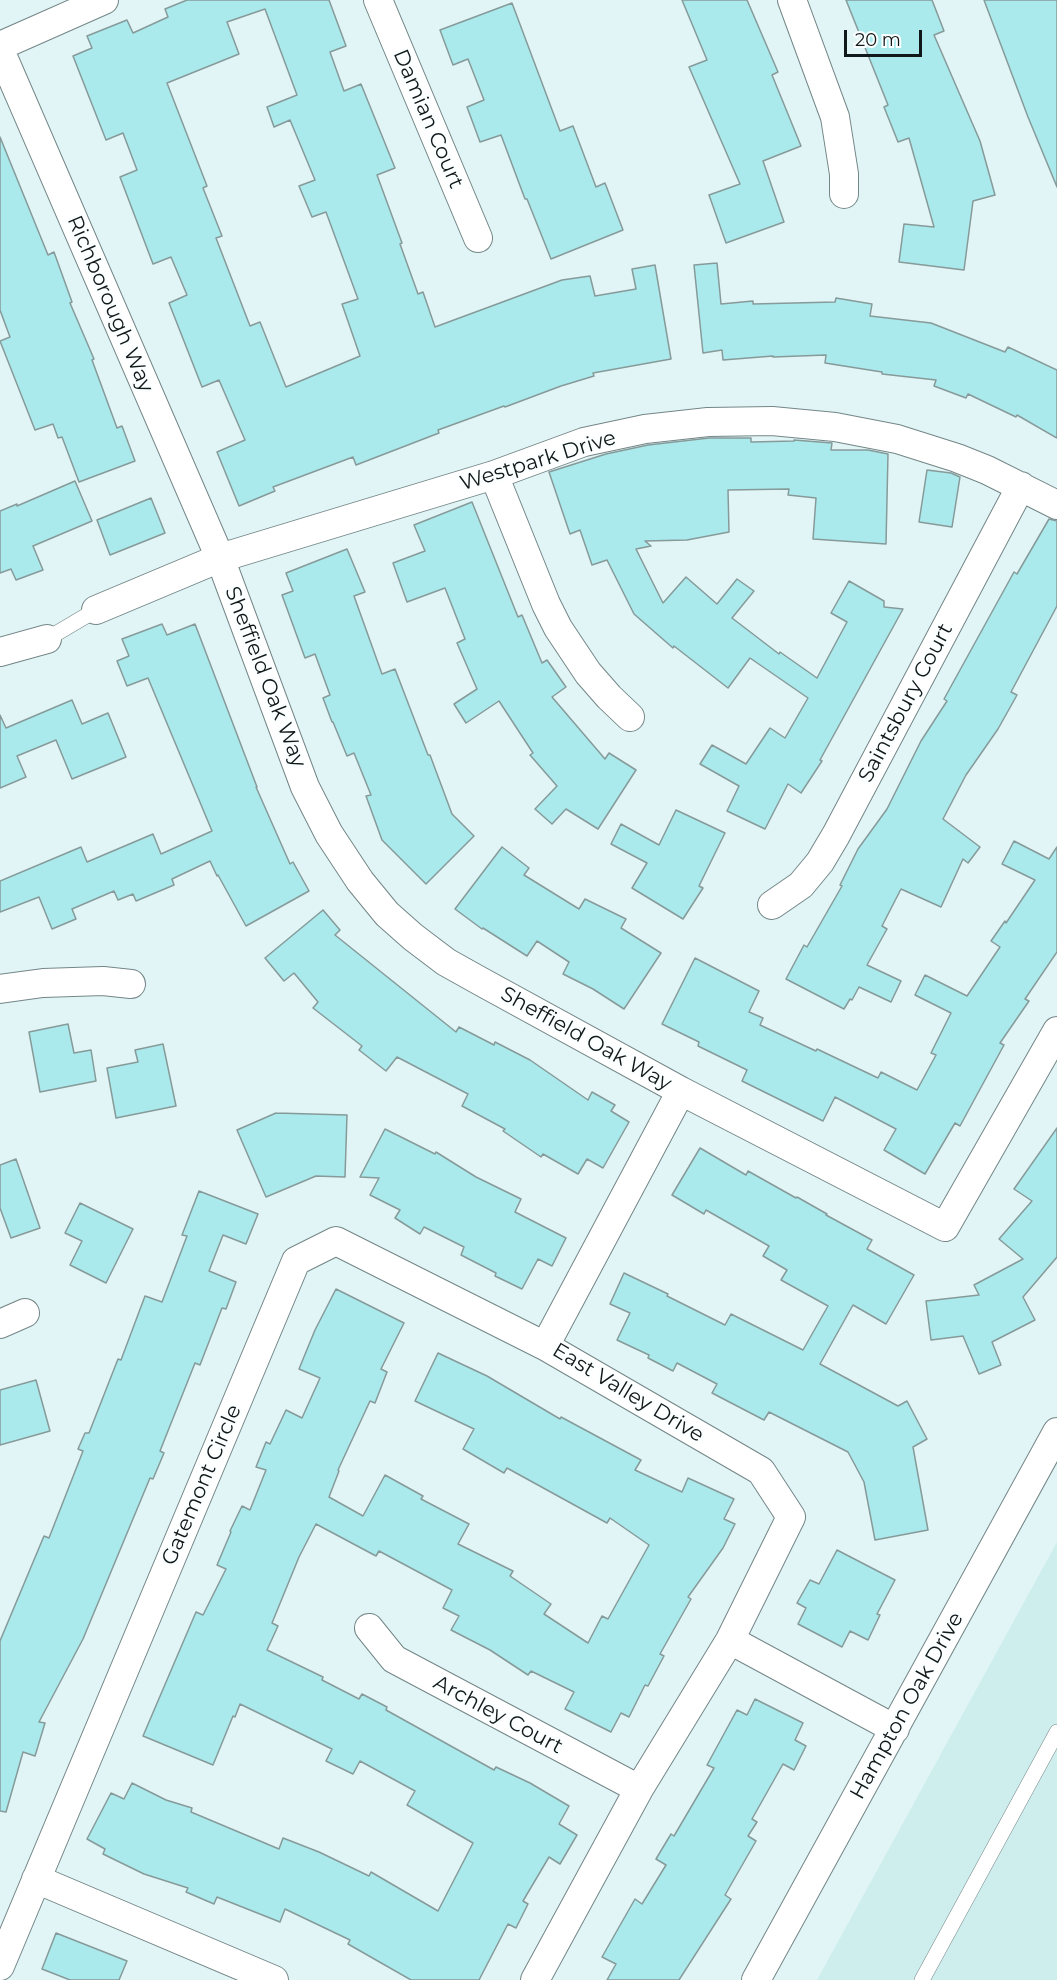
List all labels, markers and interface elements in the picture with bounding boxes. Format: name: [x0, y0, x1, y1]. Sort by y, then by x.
scale bar: [847, 18, 925, 56]
text: 20 m: [855, 29, 901, 51]
street label: Damian Court: [387, 46, 469, 192]
street label: Richborough Way: [61, 212, 159, 396]
street label: Westpark Drive: [457, 425, 619, 497]
street label: Sheffield Oak Way: [219, 583, 311, 771]
street label: Saintsbury Court: [853, 619, 959, 787]
street label: Sheffield Oak Way: [496, 982, 676, 1096]
street label: East Valley Drive: [548, 1338, 708, 1448]
street label: Gatemont Circle: [157, 1401, 247, 1569]
street label: Hampton Oak Drive: [845, 1608, 969, 1804]
street label: Archley Court: [429, 1670, 567, 1760]

